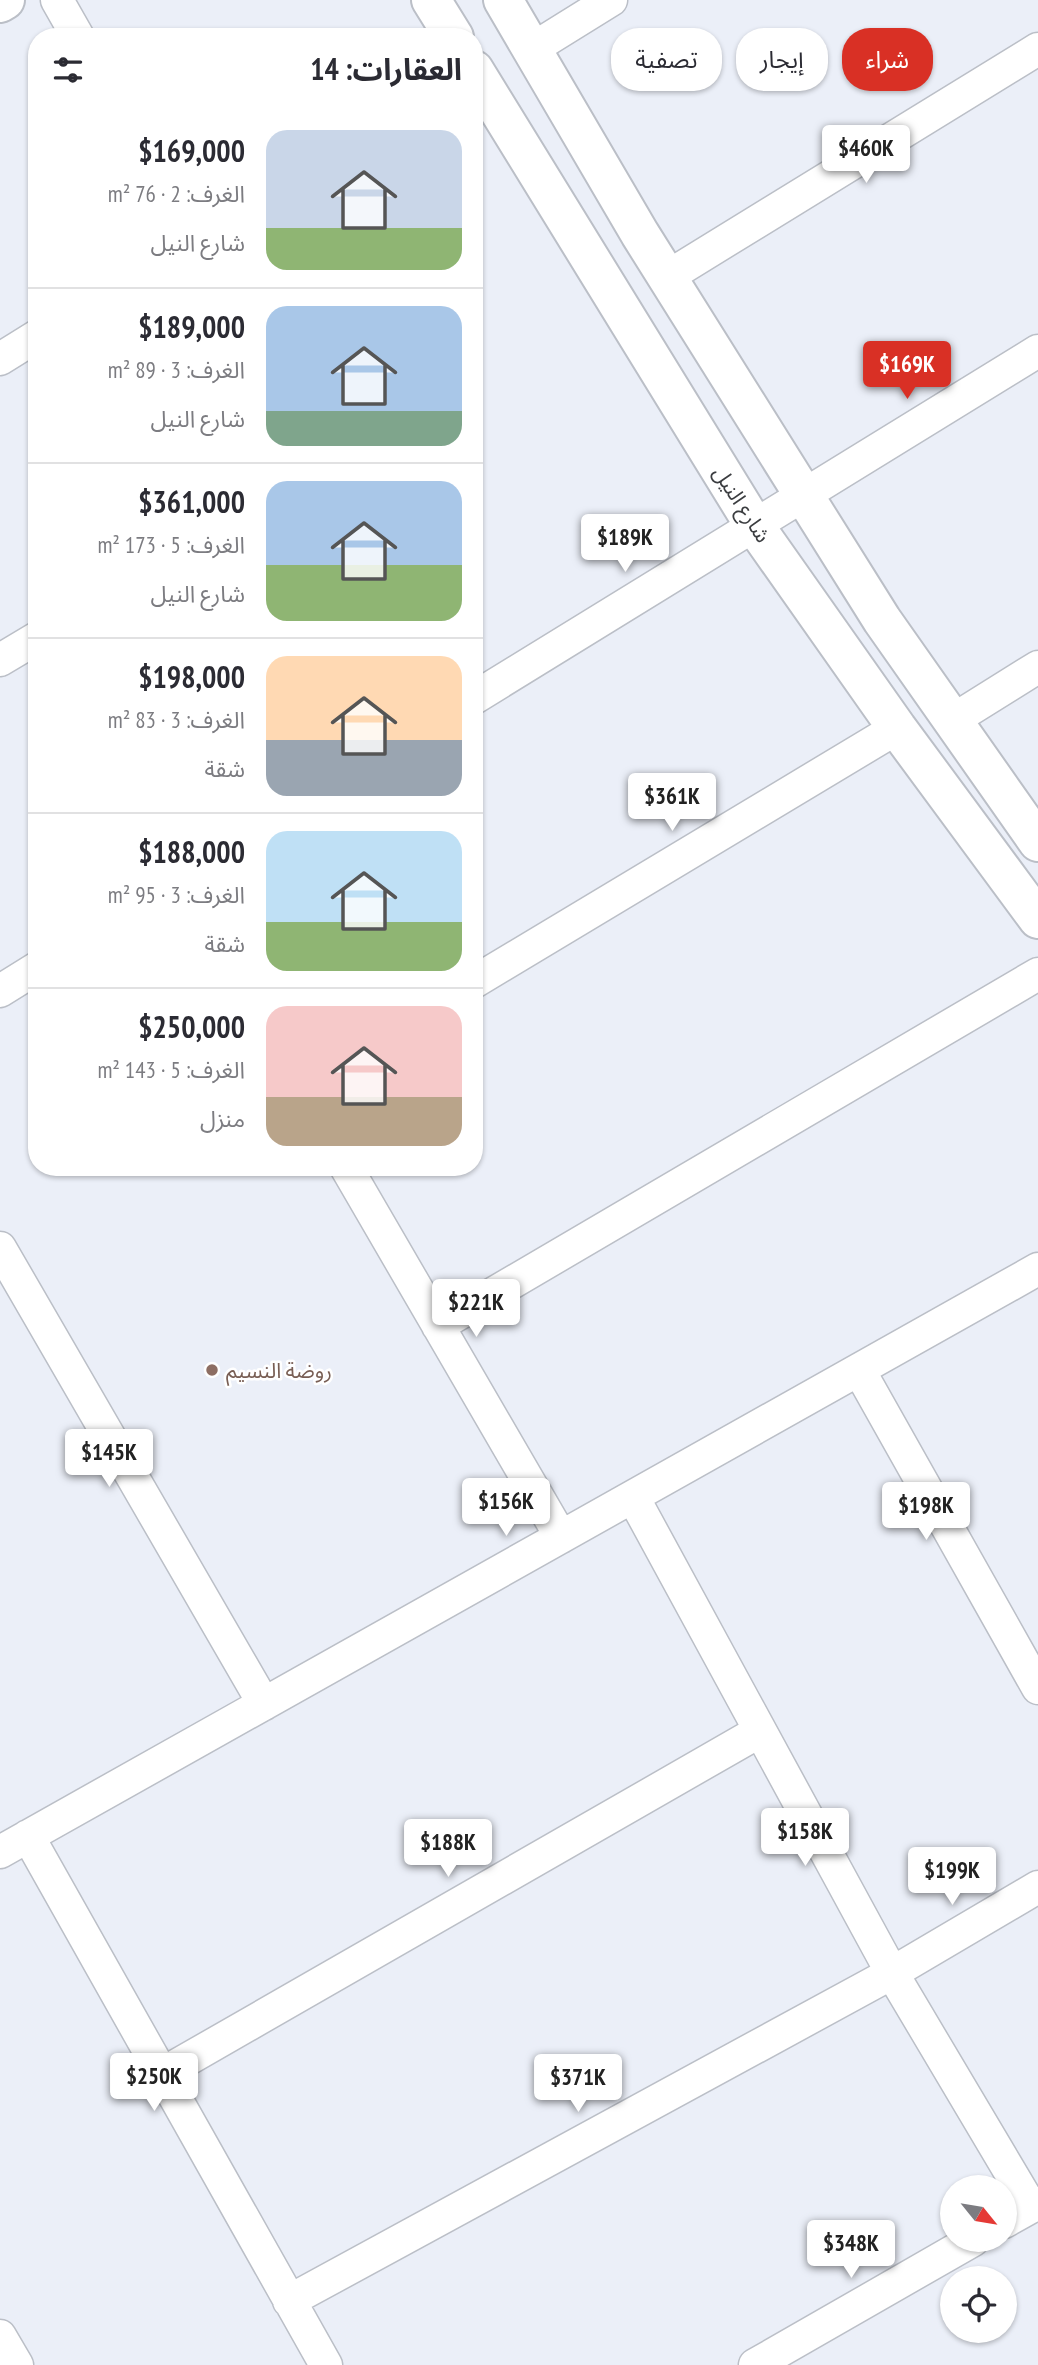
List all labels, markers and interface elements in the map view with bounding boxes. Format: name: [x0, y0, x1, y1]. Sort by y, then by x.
chip: تصفية: [611, 28, 722, 91]
chip: إيجار: [736, 28, 828, 91]
chip: شراء: [842, 28, 933, 91]
text: العقارات: 14: [310, 49, 462, 88]
icon: filters: [49, 51, 87, 89]
pin: $460K: [817, 125, 915, 185]
text: $169,000: [138, 131, 245, 170]
text: $460K: [838, 133, 894, 162]
icon: home: [322, 158, 406, 242]
text: الغرف: 2 · 76 m²: [108, 179, 245, 208]
text: شارع النيل: [151, 228, 245, 257]
text: $189,000: [138, 307, 245, 346]
icon: home: [322, 334, 406, 418]
pin: $169K: [858, 342, 956, 401]
text: $169K: [879, 349, 935, 378]
text: الغرف: 3 · 89 m²: [108, 355, 245, 384]
text: شارع النيل: [151, 404, 245, 433]
street label: شارع النيل: [706, 460, 777, 549]
text: $361,000: [138, 482, 245, 521]
icon: home: [322, 509, 406, 593]
pin: $189K: [576, 514, 674, 574]
text: $189K: [597, 522, 653, 551]
text: الغرف: 5 · 173 m²: [97, 530, 245, 559]
text: شارع النيل: [151, 579, 245, 608]
text: $198,000: [138, 657, 245, 696]
icon: home: [322, 684, 406, 768]
text: الغرف: 3 · 83 m²: [108, 705, 245, 734]
text: شقة: [204, 754, 245, 783]
pin: $361K: [623, 774, 721, 833]
text: $361K: [644, 781, 700, 810]
text: $188,000: [138, 832, 245, 871]
icon: home: [322, 859, 406, 943]
text: الغرف: 3 · 95 m²: [108, 880, 245, 909]
text: شقة: [204, 929, 245, 958]
text: $250,000: [138, 1007, 245, 1046]
icon: home: [322, 1034, 406, 1118]
text: الغرف: 5 · 143 m²: [97, 1055, 245, 1084]
text: منزل: [200, 1104, 245, 1133]
pin: $221K: [427, 1280, 525, 1339]
text: $221K: [448, 1287, 504, 1316]
place label: روضة النسيم: [226, 1357, 332, 1386]
marker: روضة النسيم: [204, 1362, 220, 1378]
pin: $145K: [60, 1430, 158, 1489]
text: $145K: [81, 1437, 137, 1466]
pin: $156K: [457, 1478, 555, 1538]
pin: $198K: [877, 1482, 975, 1542]
text: $156K: [478, 1486, 534, 1515]
text: $198K: [898, 1490, 954, 1519]
pin: $158K: [756, 1808, 854, 1868]
text: $158K: [777, 1816, 833, 1845]
pin: $188K: [399, 1820, 497, 1879]
text: $188K: [420, 1827, 476, 1856]
pin: $199K: [903, 1848, 1001, 1907]
text: $199K: [924, 1855, 980, 1884]
pin: $250K: [105, 2054, 203, 2113]
pin: $371K: [529, 2054, 627, 2114]
text: $250K: [126, 2061, 182, 2090]
text: $371K: [550, 2062, 606, 2091]
north arrow: [940, 2175, 1017, 2252]
map controls: [940, 2175, 1017, 2343]
pin: $348K: [802, 2220, 900, 2280]
text: $348K: [823, 2228, 879, 2257]
button: locate: [940, 2266, 1017, 2343]

